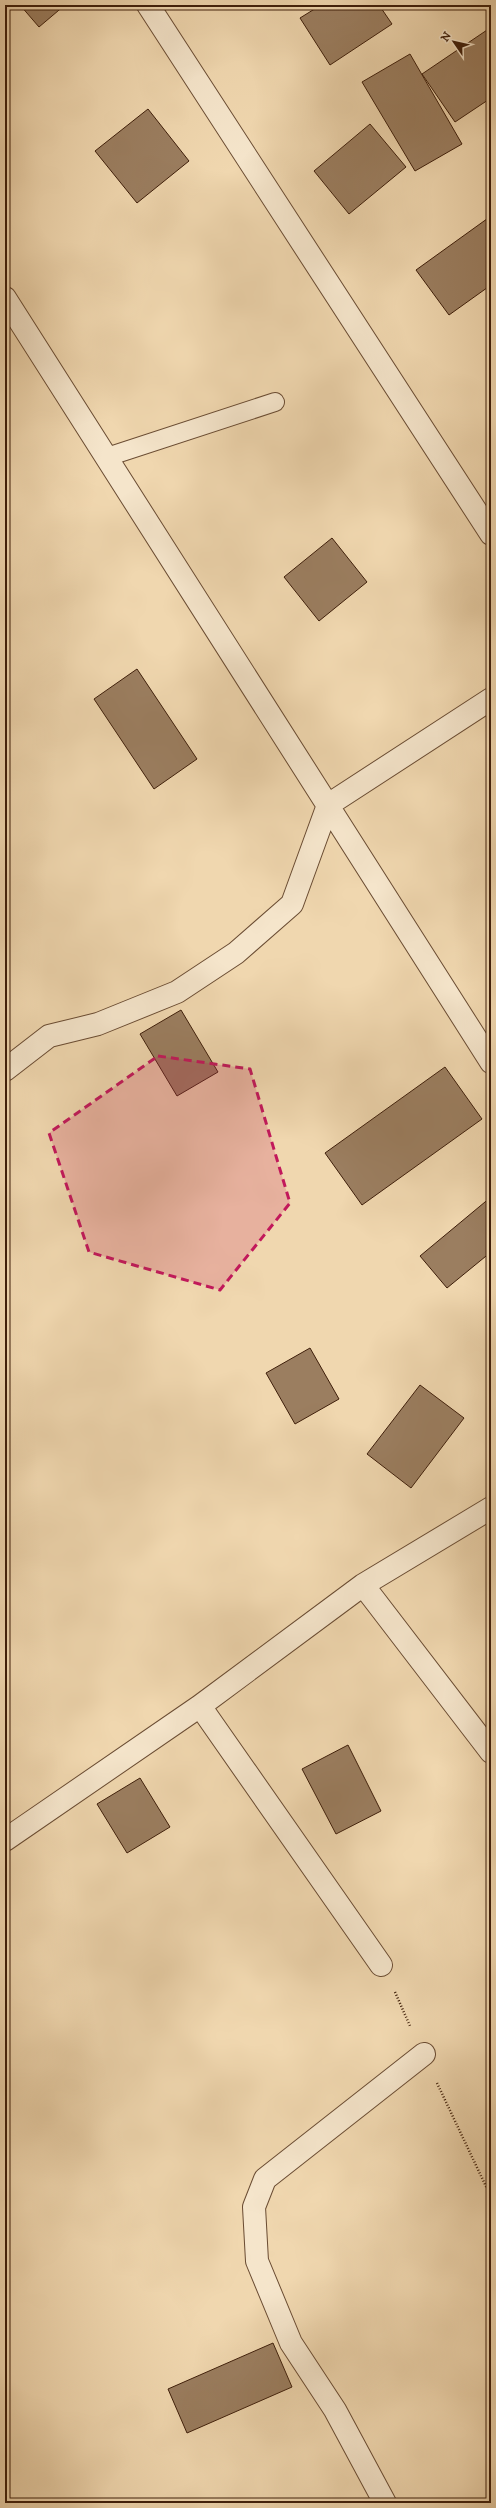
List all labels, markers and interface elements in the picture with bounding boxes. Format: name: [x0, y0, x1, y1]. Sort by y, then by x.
north arrow: [434, 22, 474, 62]
text: N: [438, 29, 455, 45]

